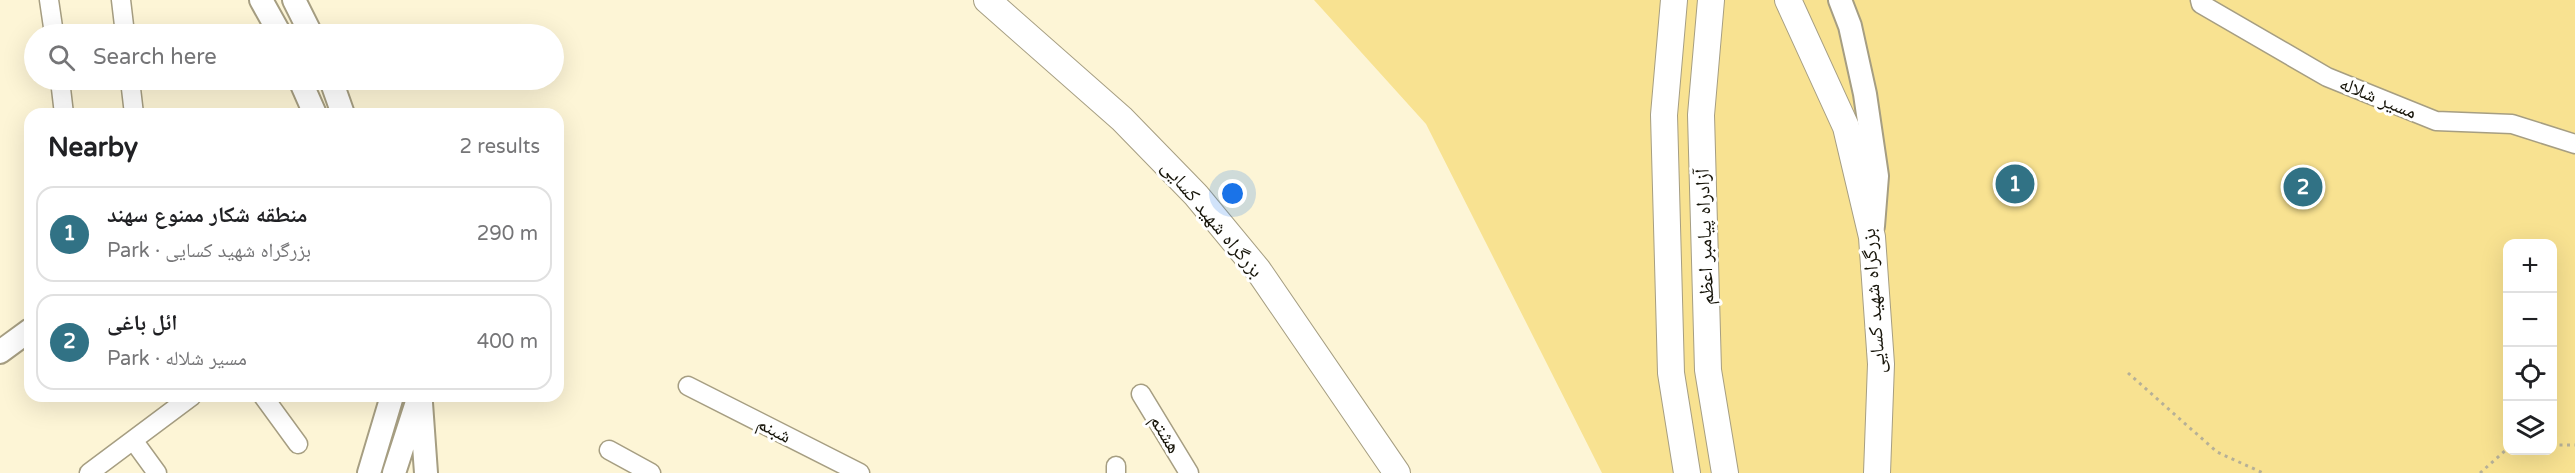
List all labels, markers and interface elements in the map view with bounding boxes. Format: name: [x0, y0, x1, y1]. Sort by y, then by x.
search box: [24, 24, 564, 90]
icon: search: [45, 41, 78, 74]
text: Search here: [93, 44, 217, 70]
street label: مسیر شلاله: [2336, 72, 2420, 124]
text: Nearby: [48, 132, 138, 163]
text: 2 results: [460, 135, 540, 159]
street label: بزرگراه شهید کسایی: [1156, 155, 1268, 283]
pin: 1: [1996, 162, 2034, 207]
pin: 2: [2284, 164, 2322, 210]
street label: آزادراه پیامبر اعظم: [1691, 167, 1720, 306]
your location: [1218, 179, 1247, 208]
text: منطقه شکار ممنوع سهند: [107, 202, 307, 228]
text: 1: [63, 222, 76, 246]
text: 290 m: [477, 222, 538, 246]
street label: بزرگراه شهید کسایی: [1857, 227, 1891, 375]
text: Park · بزرگراه شهید کسایی: [107, 239, 311, 263]
map controls: [2503, 239, 2557, 455]
button: +: [2503, 239, 2557, 293]
button: −: [2503, 293, 2557, 347]
text: ائل باغی: [107, 310, 178, 336]
text: 2: [63, 330, 76, 354]
text: 400 m: [477, 330, 538, 354]
text: Park · مسیر شلاله: [107, 347, 247, 371]
button: locate: [2503, 347, 2557, 401]
button: layers: [2503, 401, 2557, 455]
street label: هشتم: [1143, 410, 1186, 458]
street label: شبنم: [752, 411, 795, 450]

